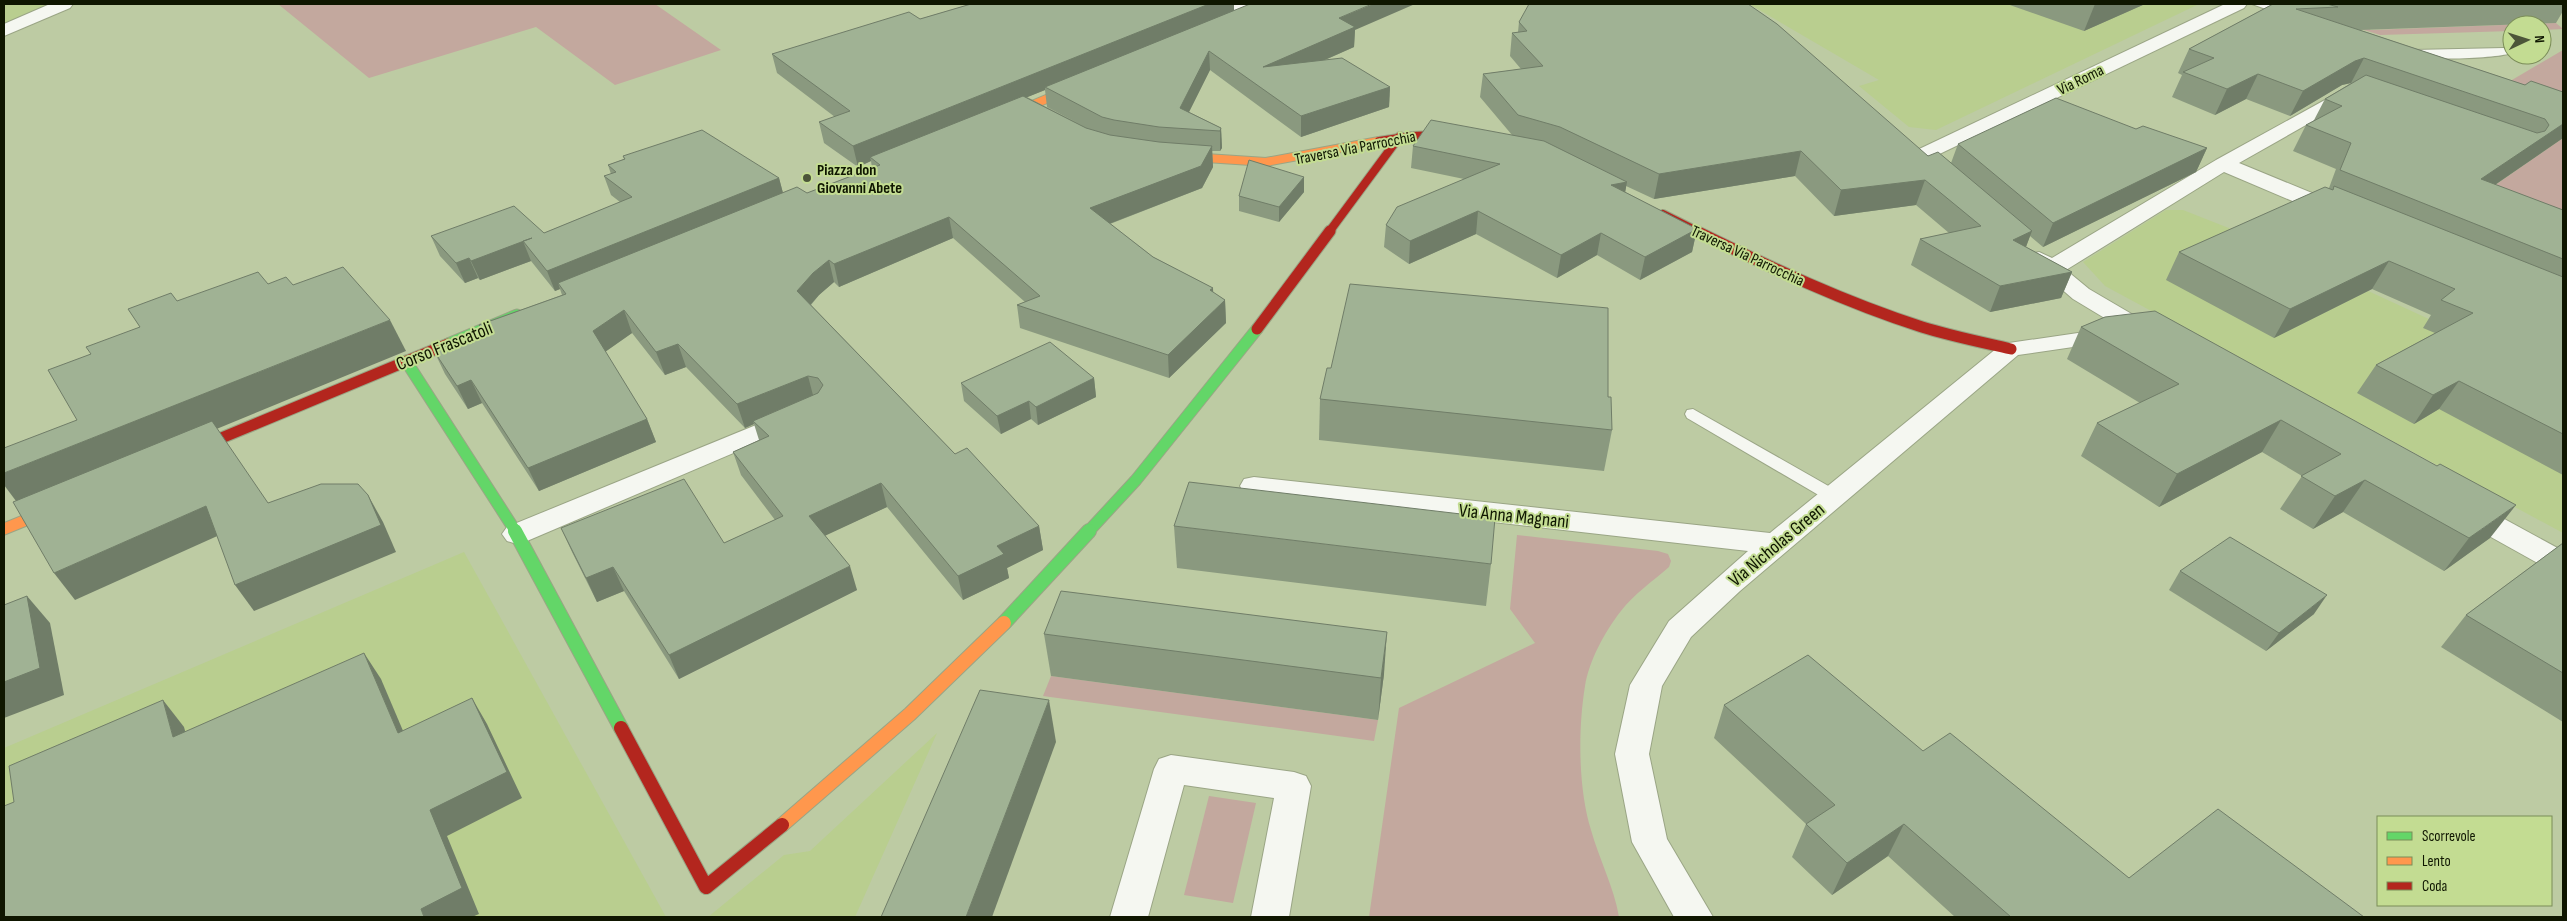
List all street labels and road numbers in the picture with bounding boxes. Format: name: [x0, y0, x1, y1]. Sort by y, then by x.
street label: Via Roma: [2054, 61, 2107, 100]
street label: Traversa Via Parrocchia: [1293, 127, 1417, 170]
street label: Traversa Via Parrocchia: [1688, 222, 1807, 291]
street label: Corso Frascatoli: [393, 317, 496, 376]
street label: Via Nicholas Green: [1724, 498, 1830, 592]
street label: Via Anna Magnani: [1458, 499, 1570, 534]

